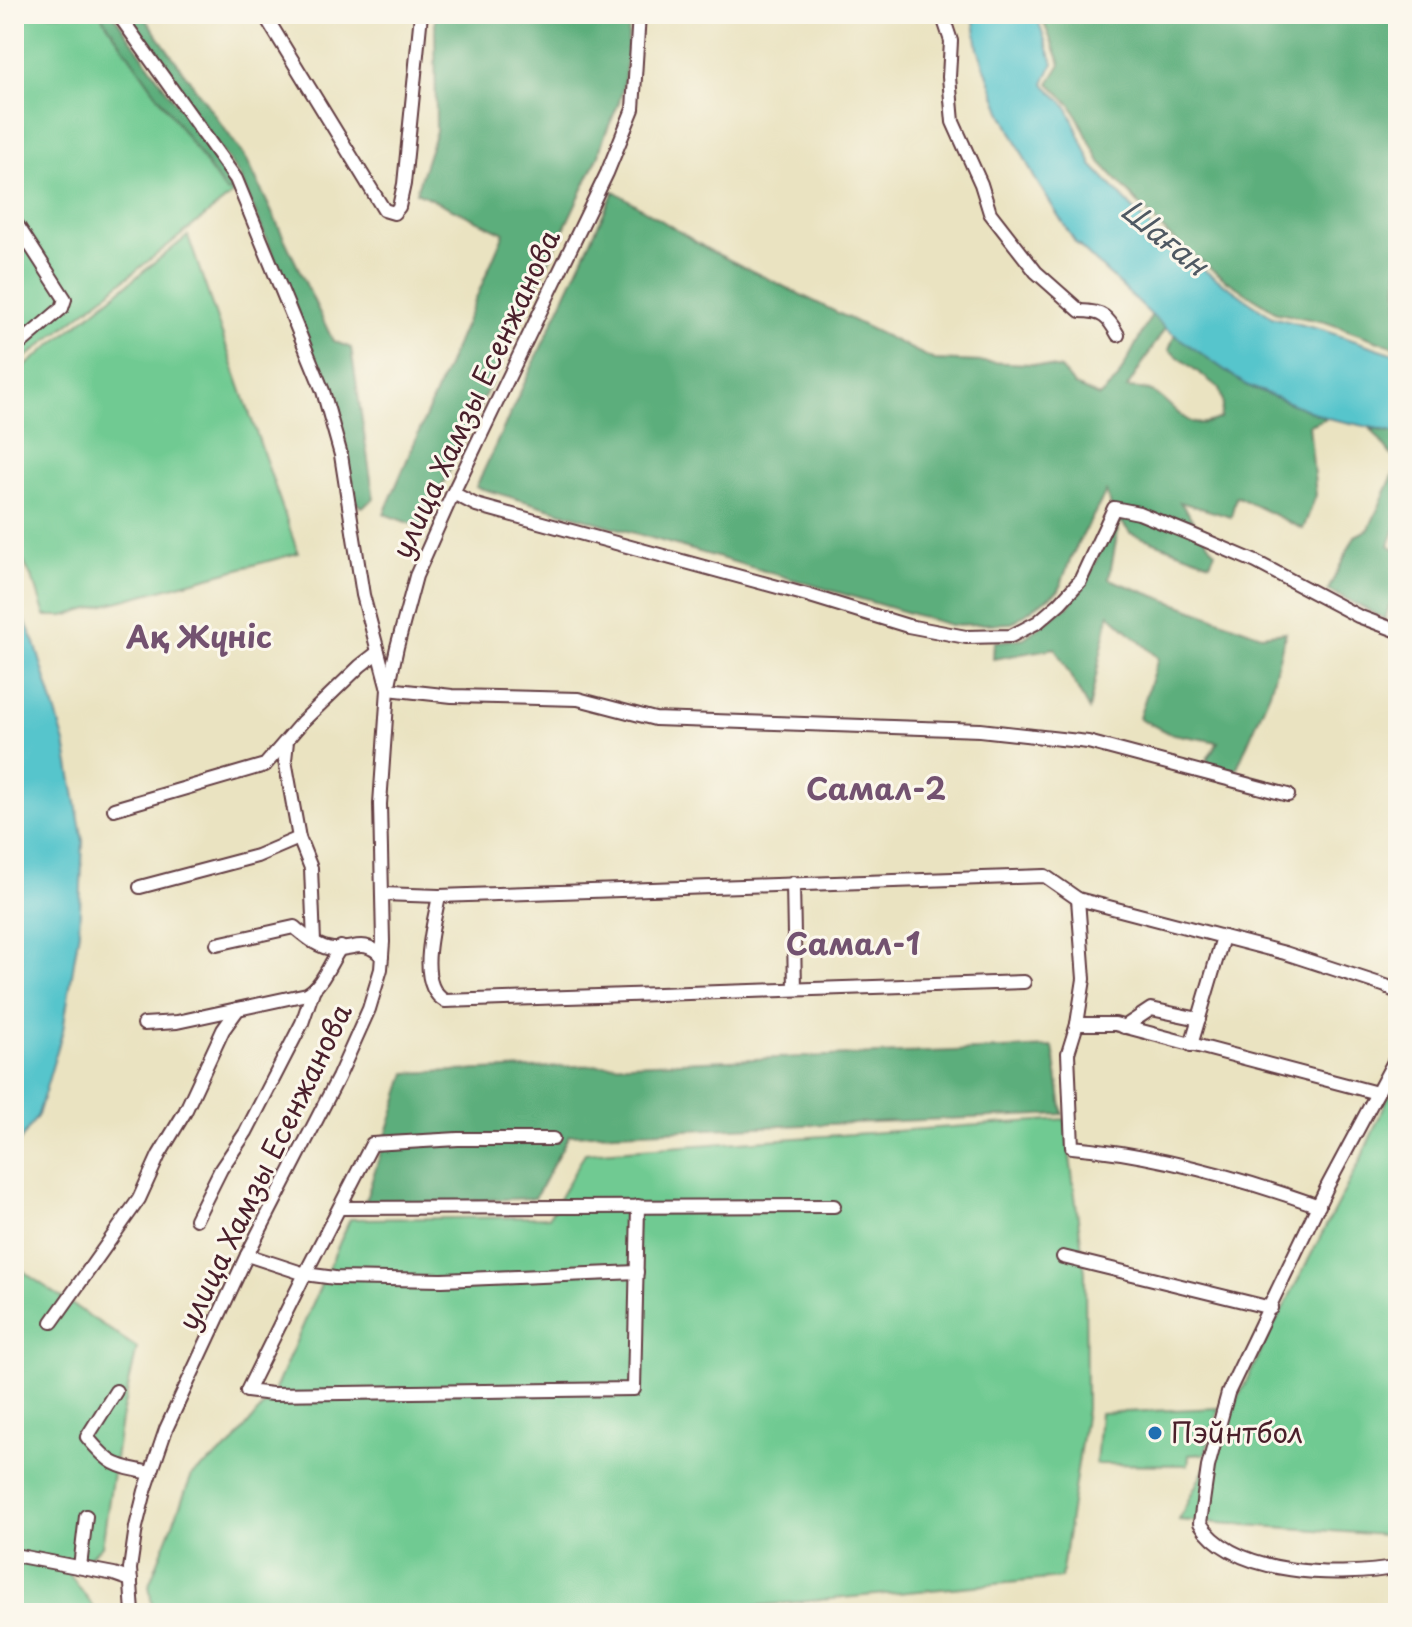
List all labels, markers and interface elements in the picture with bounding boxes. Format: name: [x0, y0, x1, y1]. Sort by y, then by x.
water label: Шаған: [1112, 187, 1221, 287]
street label: улица Хамзы Есенжанова: [379, 221, 570, 565]
district label: Ақ Жүніс: [125, 613, 272, 658]
district label: Самал-2: [806, 765, 946, 810]
district label: Самал-1: [786, 920, 920, 965]
street label: улица Хамзы Есенжанова: [166, 995, 362, 1337]
place label: Пэйнтбол: [1171, 1410, 1303, 1453]
marker: Пэйнтбол: [1146, 1424, 1164, 1442]

